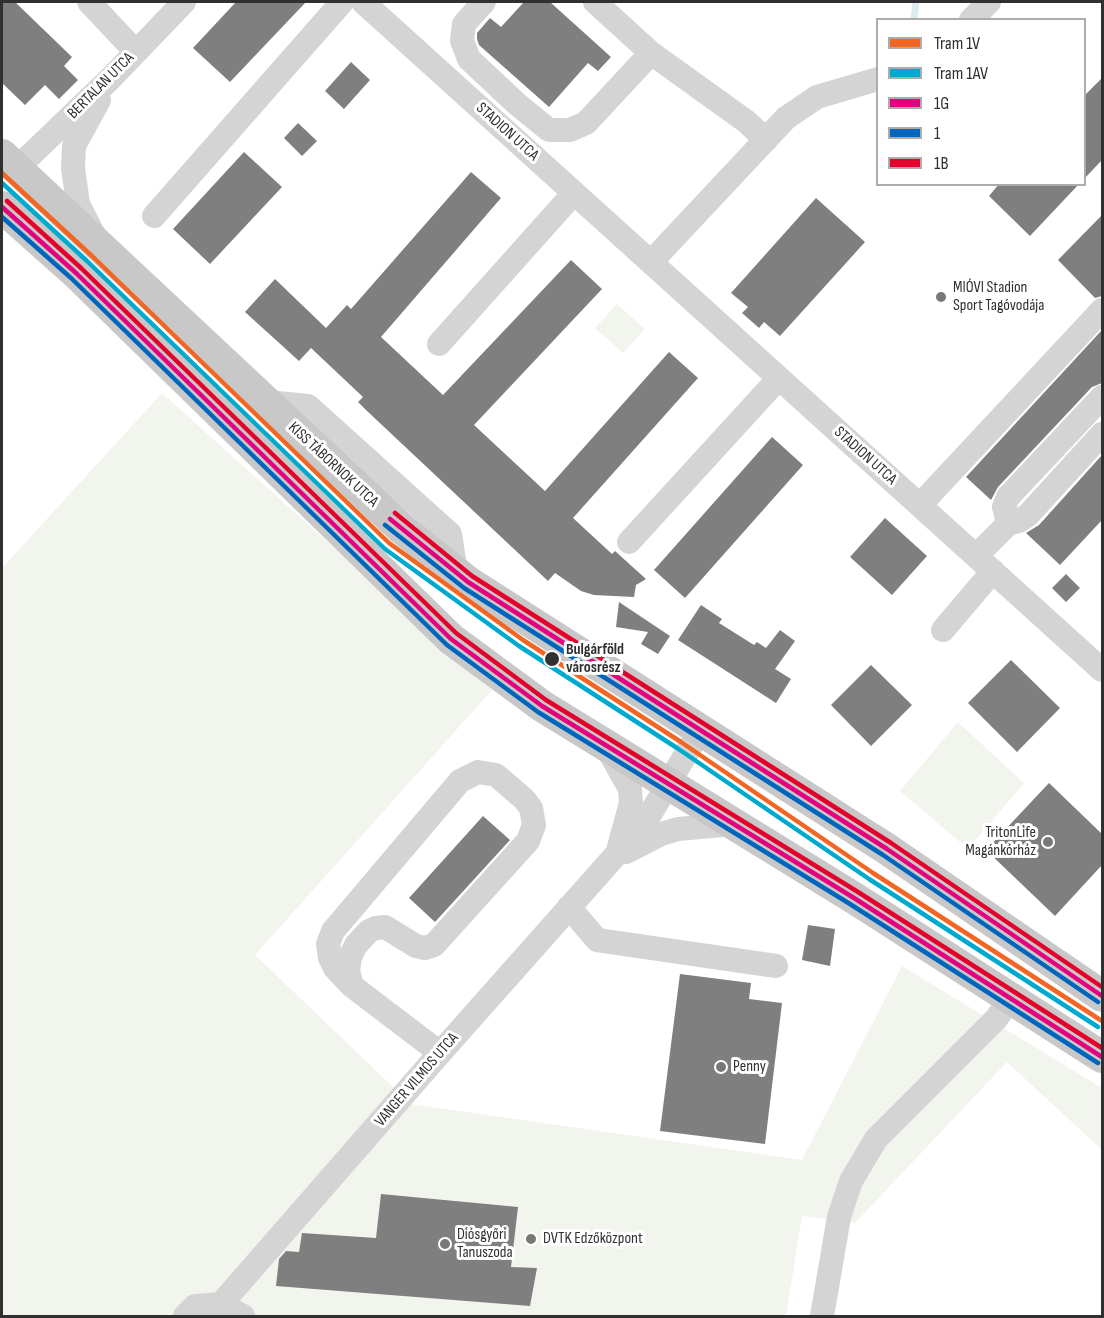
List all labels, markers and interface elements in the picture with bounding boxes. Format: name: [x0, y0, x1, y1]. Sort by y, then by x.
legend: [876, 18, 1086, 186]
text: Tram 1V: [934, 33, 980, 54]
street label: BERTALAN UTCA: [64, 49, 138, 123]
text: Tram 1AV: [934, 63, 988, 84]
text: 1G: [934, 93, 949, 114]
street label: STADION UTCA: [472, 99, 542, 165]
text: 1: [934, 123, 940, 144]
text: 1B: [934, 153, 948, 174]
place label: MIÓVI Stadion Sport Tagóvodája: [953, 278, 1044, 316]
marker: MIÓVI Stadion Sport Tagóvodája: [934, 290, 948, 304]
street label: KISS TÁBORNOK UTCA: [284, 418, 382, 512]
street label: STADION UTCA: [830, 423, 900, 489]
place label: Bulgárföld városrész: [566, 640, 624, 678]
marker: Bulgárföld városrész: [543, 650, 561, 668]
place label: TritonLife Magánkórház: [965, 823, 1036, 861]
marker: TritonLife Magánkórház: [1041, 835, 1055, 849]
street label: VANGER VILMOS UTCA: [371, 1029, 463, 1131]
place label: Penny: [733, 1057, 766, 1077]
marker: Penny: [714, 1060, 728, 1074]
place label: Diósgyőri Tanuszoda: [457, 1225, 513, 1263]
place label: DVTK Edzőközpont: [543, 1229, 643, 1249]
marker: DVTK Edzőközpont: [524, 1232, 538, 1246]
marker: Diósgyőri Tanuszoda: [438, 1237, 452, 1251]

